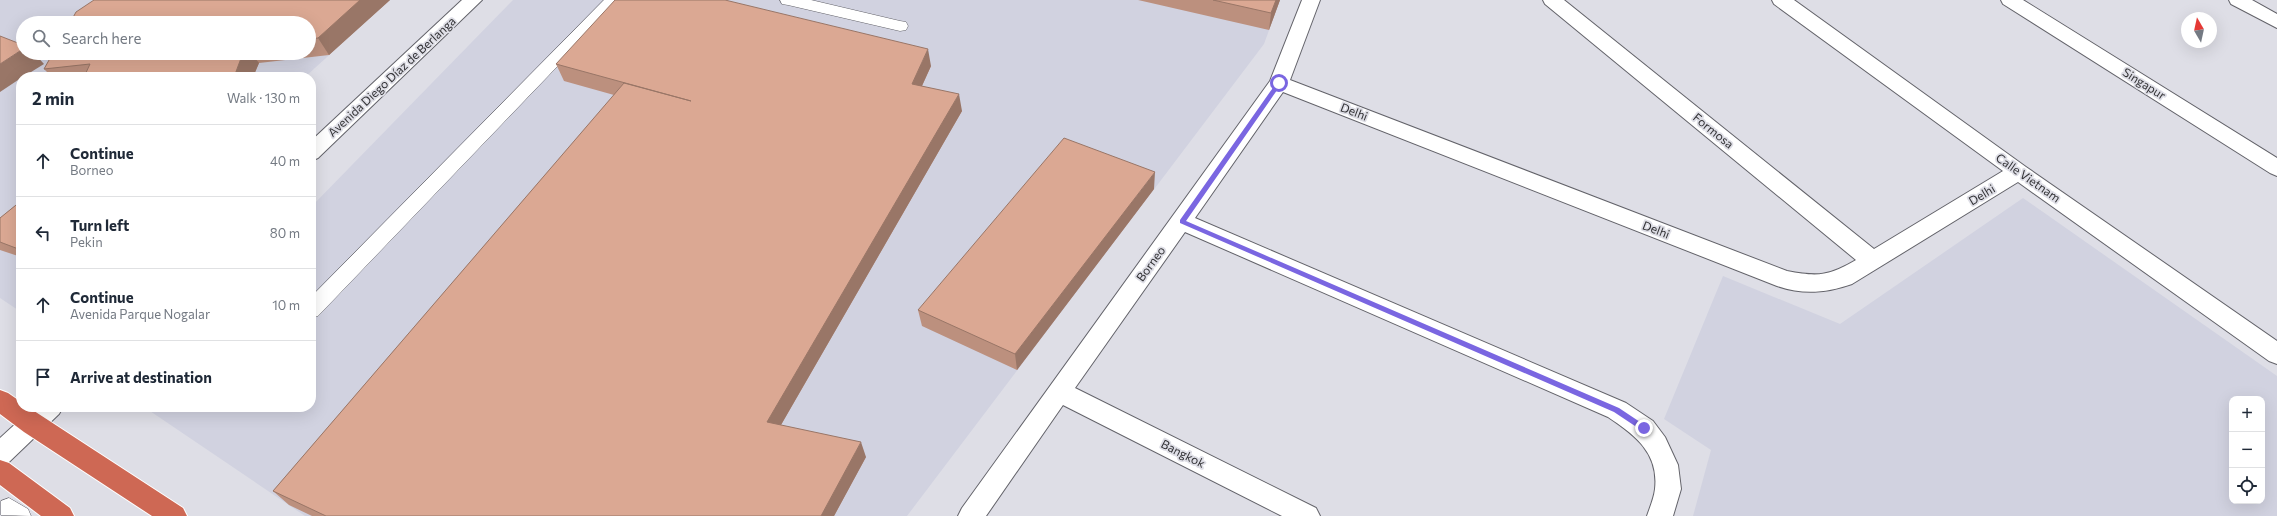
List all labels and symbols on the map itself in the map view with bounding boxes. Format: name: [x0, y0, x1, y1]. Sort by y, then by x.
north arrow: [2181, 12, 2217, 48]
street label: Avenida Diego Díaz de Berlanga: [325, 13, 458, 139]
street label: Singapur: [2120, 64, 2169, 102]
route start: [1270, 74, 1288, 92]
street label: Delhi: [1339, 99, 1370, 123]
street label: Formosa: [1691, 110, 1737, 151]
street label: Calle Vietnam: [1994, 150, 2063, 205]
street label: Delhi: [1966, 181, 1997, 207]
street label: Delhi: [1641, 217, 1672, 241]
street label: Borneo: [1133, 243, 1168, 284]
route end: [1635, 419, 1653, 437]
street label: Bangkok: [1159, 436, 1208, 470]

